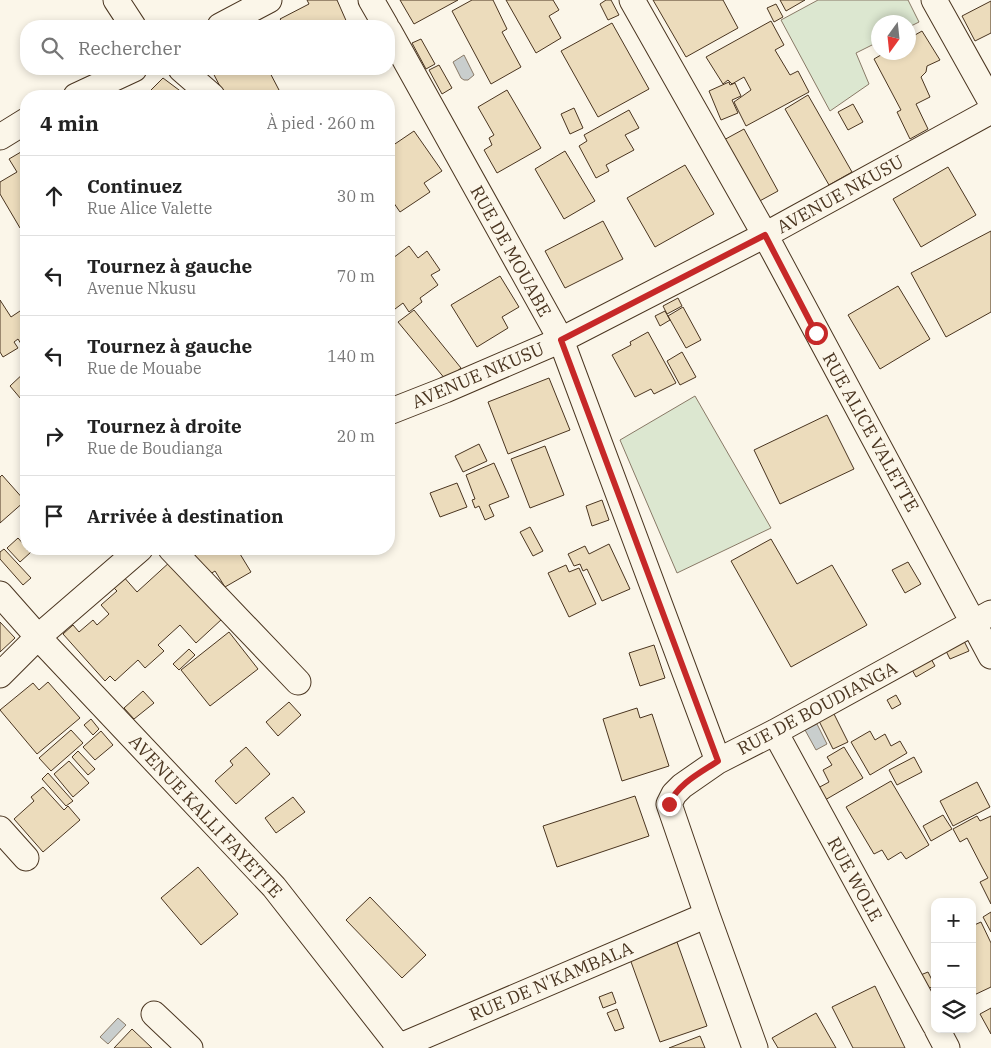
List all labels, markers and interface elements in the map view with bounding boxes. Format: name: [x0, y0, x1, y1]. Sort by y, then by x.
north arrow: [871, 15, 916, 60]
search box: [20, 20, 395, 75]
icon: search: [38, 34, 66, 62]
text: Rechercher: [78, 36, 181, 60]
text: 4 min: [40, 109, 99, 137]
text: À pied · 260 m: [267, 113, 375, 133]
street label: AVENUE NKUSU: [772, 150, 908, 238]
text: Continuez: [87, 174, 182, 198]
street label: RUE DE MOUABE: [465, 181, 557, 321]
icon: ahead: [40, 182, 68, 210]
text: 30 m: [337, 186, 375, 206]
text: Rue Alice Valette: [87, 198, 212, 218]
text: Tournez à gauche: [87, 254, 252, 278]
icon: left: [40, 262, 68, 290]
text: 70 m: [337, 266, 375, 286]
text: Avenue Nkusu: [87, 278, 196, 298]
route start: [805, 322, 828, 345]
text: Tournez à gauche: [87, 334, 252, 358]
street label: AVENUE NKUSU: [408, 337, 548, 413]
icon: left: [40, 342, 68, 370]
text: 140 m: [327, 346, 375, 366]
street label: RUE ALICE VALETTE: [818, 348, 924, 516]
text: Rue de Mouabe: [87, 358, 202, 378]
text: Tournez à droite: [87, 414, 242, 438]
icon: right: [40, 422, 68, 450]
text: 20 m: [337, 426, 375, 446]
text: Rue de Boudianga: [87, 438, 223, 458]
icon: arrive: [40, 502, 68, 530]
text: Arrivée à destination: [87, 504, 284, 528]
street label: RUE DE BOUDIANGA: [733, 656, 901, 760]
street label: AVENUE KALLI FAYETTE: [124, 730, 288, 902]
route end: [658, 793, 681, 816]
street label: RUE WOLE: [822, 833, 888, 925]
map controls: [931, 898, 976, 1033]
button: +: [931, 898, 976, 943]
street label: RUE DE N'KAMBALA: [466, 936, 637, 1026]
button: −: [931, 943, 976, 988]
button: layers: [931, 988, 976, 1033]

